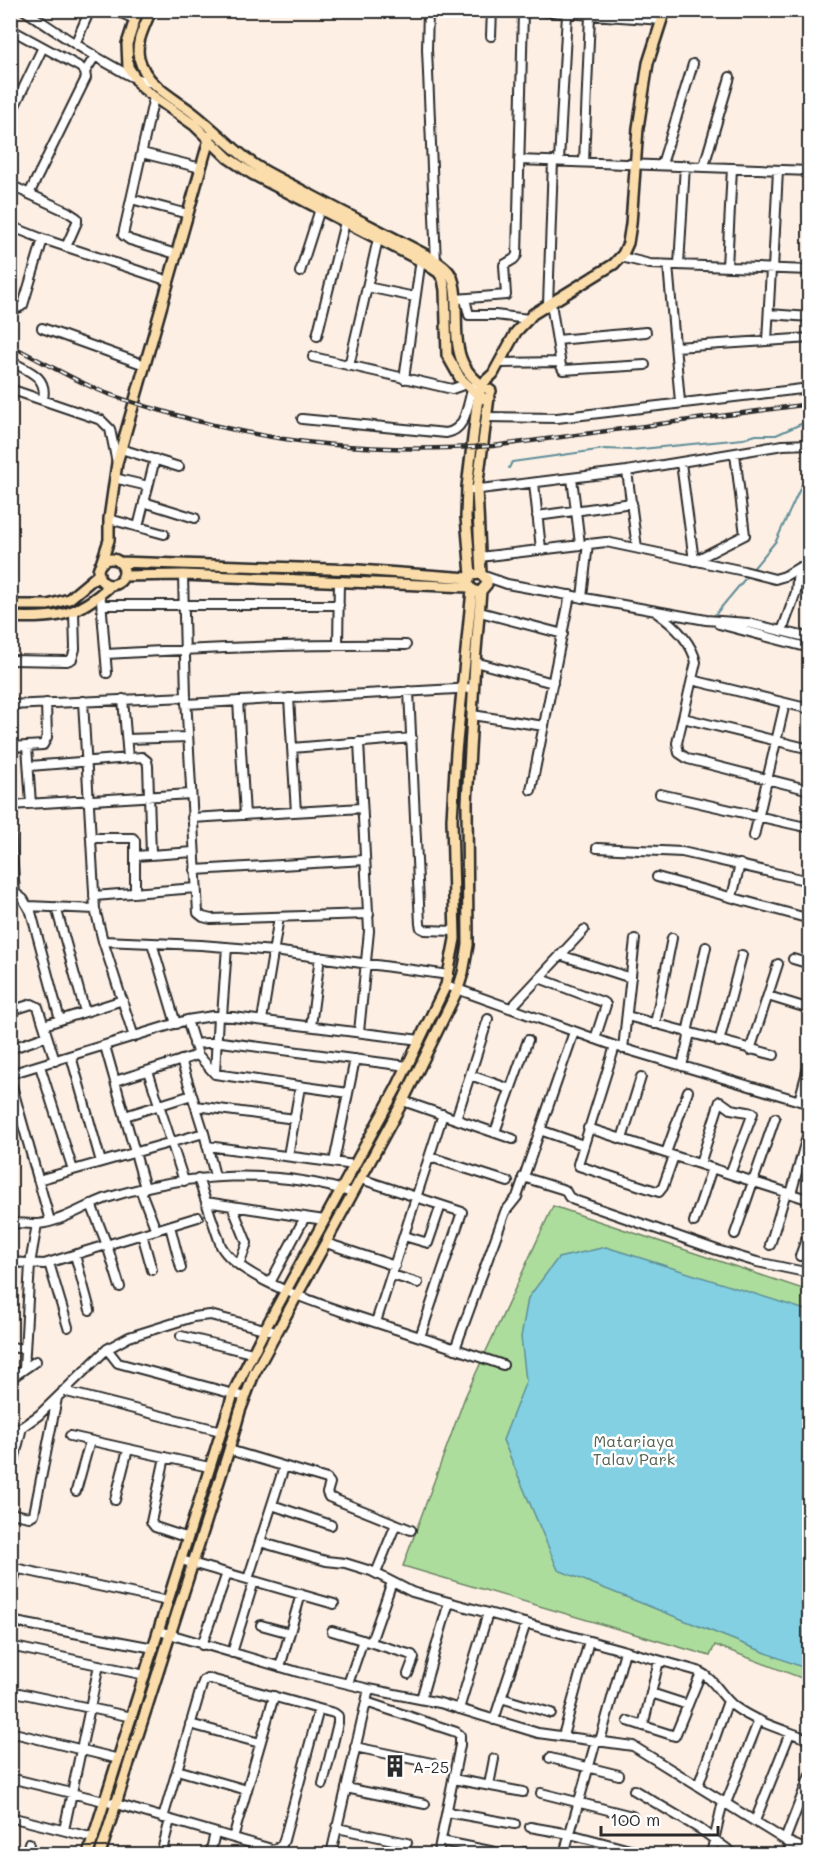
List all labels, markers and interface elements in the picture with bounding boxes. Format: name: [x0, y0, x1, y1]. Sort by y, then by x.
park label: Matariaya Talav Park: [593, 1430, 675, 1469]
building icon: A-25: [382, 1753, 408, 1779]
place label: A-25: [413, 1756, 449, 1777]
scale bar: [601, 1799, 718, 1837]
text: 100 m: [610, 1807, 660, 1831]

